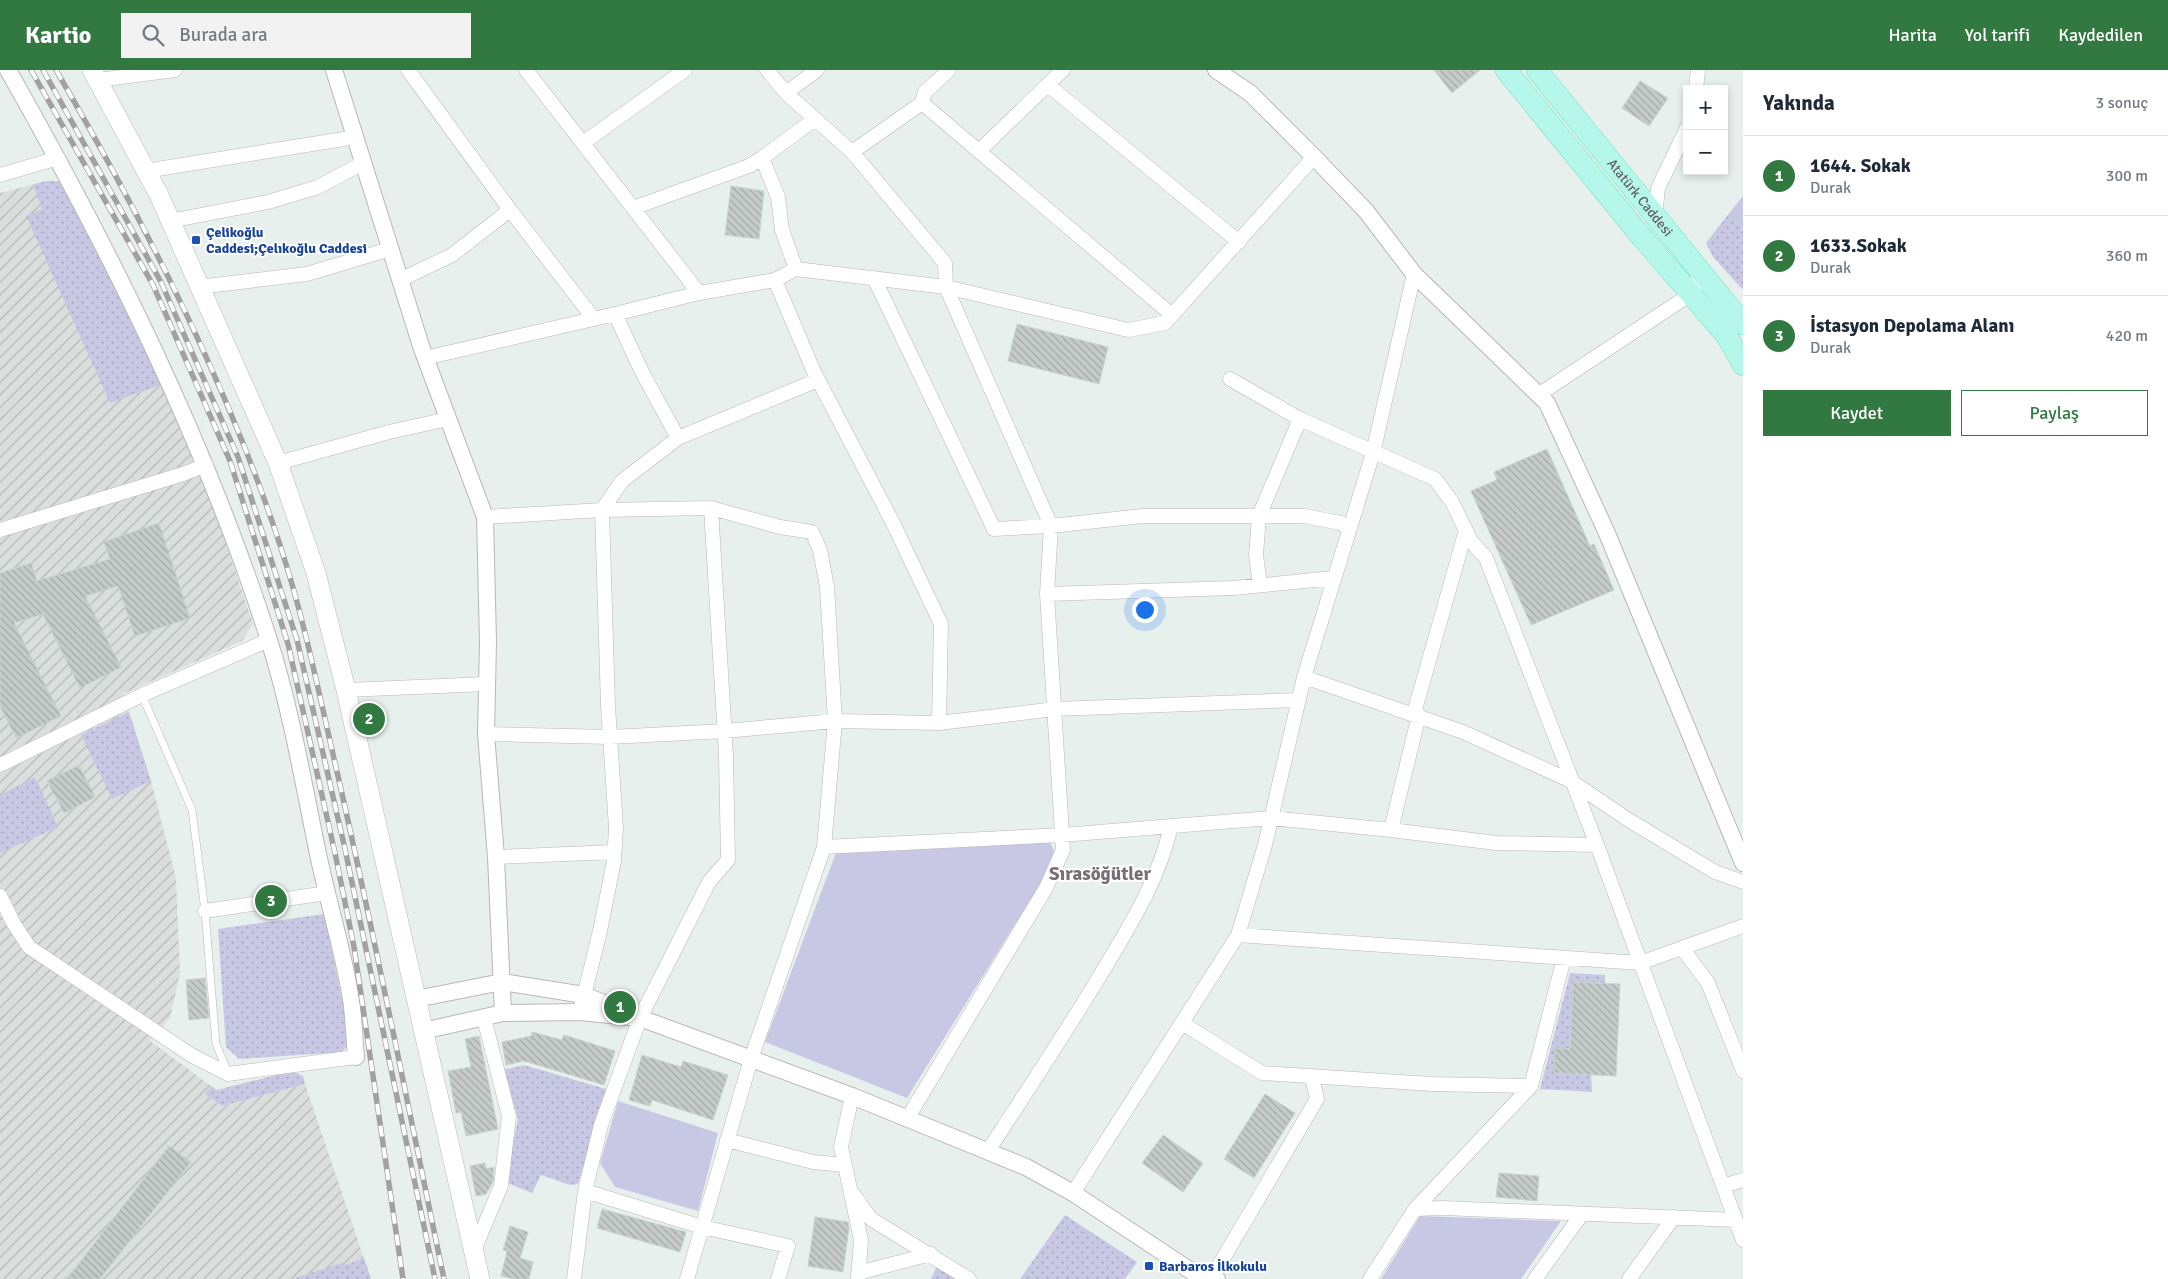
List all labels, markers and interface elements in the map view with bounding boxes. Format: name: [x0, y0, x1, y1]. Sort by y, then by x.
search box: [121, 13, 471, 58]
text: Kartio: [25, 20, 91, 50]
icon: search: [139, 21, 167, 49]
text: Burada ara: [179, 23, 268, 47]
text: Harita: [1888, 24, 1937, 46]
text: Yol tarifi: [1965, 24, 2030, 46]
text: Kaydedilen: [2058, 24, 2143, 46]
map controls: [1683, 85, 1728, 175]
button: +: [1683, 85, 1728, 130]
text: Yakında: [1763, 90, 1835, 116]
text: 3 sonuç: [2096, 93, 2148, 113]
button: −: [1683, 130, 1728, 175]
text: 1644. Sokak: [1810, 154, 1911, 178]
street label: Atatürk Caddesi: [1603, 155, 1677, 240]
text: 1: [1775, 166, 1783, 186]
text: 300 m: [2106, 166, 2148, 186]
text: Durak: [1810, 178, 1851, 198]
place label: Çelikoğlu Caddesi;Çelıkoğlu Caddesi: [206, 224, 367, 257]
marker: Çelikoğlu Caddesi;Çelıkoğlu Caddesi: [190, 234, 202, 246]
text: 1633.Sokak: [1810, 234, 1907, 258]
text: 2: [1775, 246, 1783, 266]
text: 360 m: [2106, 246, 2148, 266]
text: Durak: [1810, 258, 1851, 278]
text: İstasyon Depolama Alanı: [1810, 314, 2014, 338]
text: 3: [1775, 326, 1783, 346]
text: 420 m: [2106, 326, 2148, 346]
text: Durak: [1810, 338, 1851, 358]
button: Kaydet: [1763, 390, 1951, 436]
button: Paylaş: [1961, 390, 2148, 436]
your location: [1132, 597, 1158, 623]
pin: 2: [353, 700, 385, 738]
district label: Sırasöğütler: [1049, 862, 1152, 886]
pin: 3: [255, 882, 287, 920]
pin: 1: [604, 988, 636, 1026]
place label: Barbaros İlkokulu: [1159, 1258, 1267, 1275]
marker: Barbaros İlkokulu: [1143, 1260, 1155, 1272]

